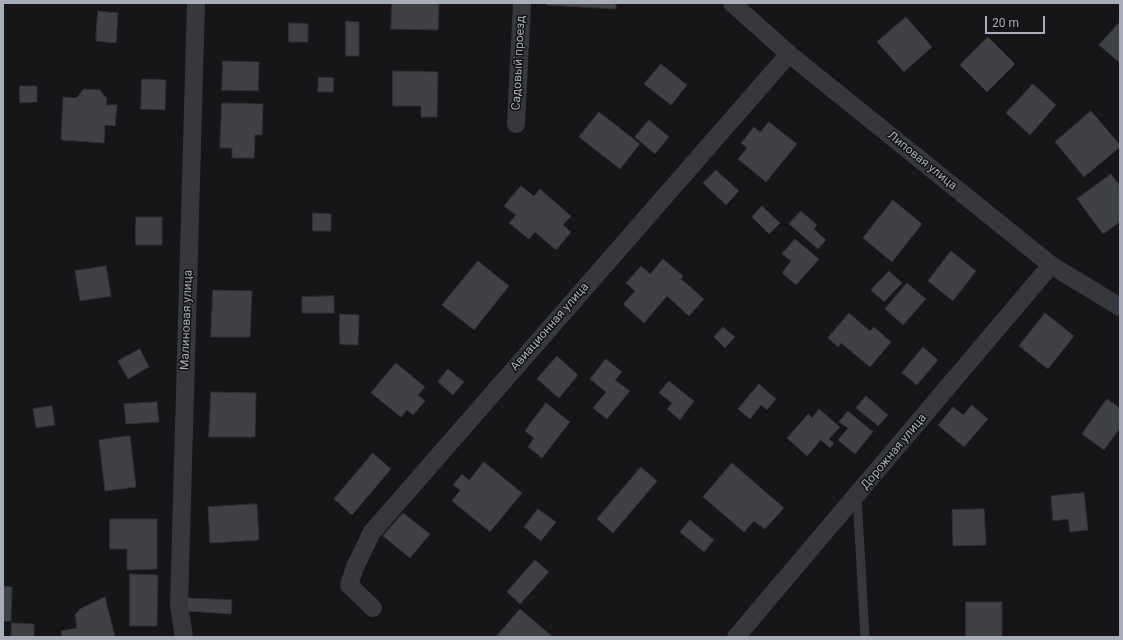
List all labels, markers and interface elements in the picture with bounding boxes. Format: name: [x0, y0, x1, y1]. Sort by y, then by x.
scale bar: [987, 8, 1047, 34]
street label: Садовый проезд: [509, 15, 529, 111]
text: 20 m: [992, 16, 1019, 30]
street label: Липовая улица: [884, 129, 960, 193]
street label: Малиновая улица: [178, 270, 196, 370]
street label: Авиационная улица: [508, 280, 592, 374]
street label: Дорожная улица: [858, 411, 930, 493]

